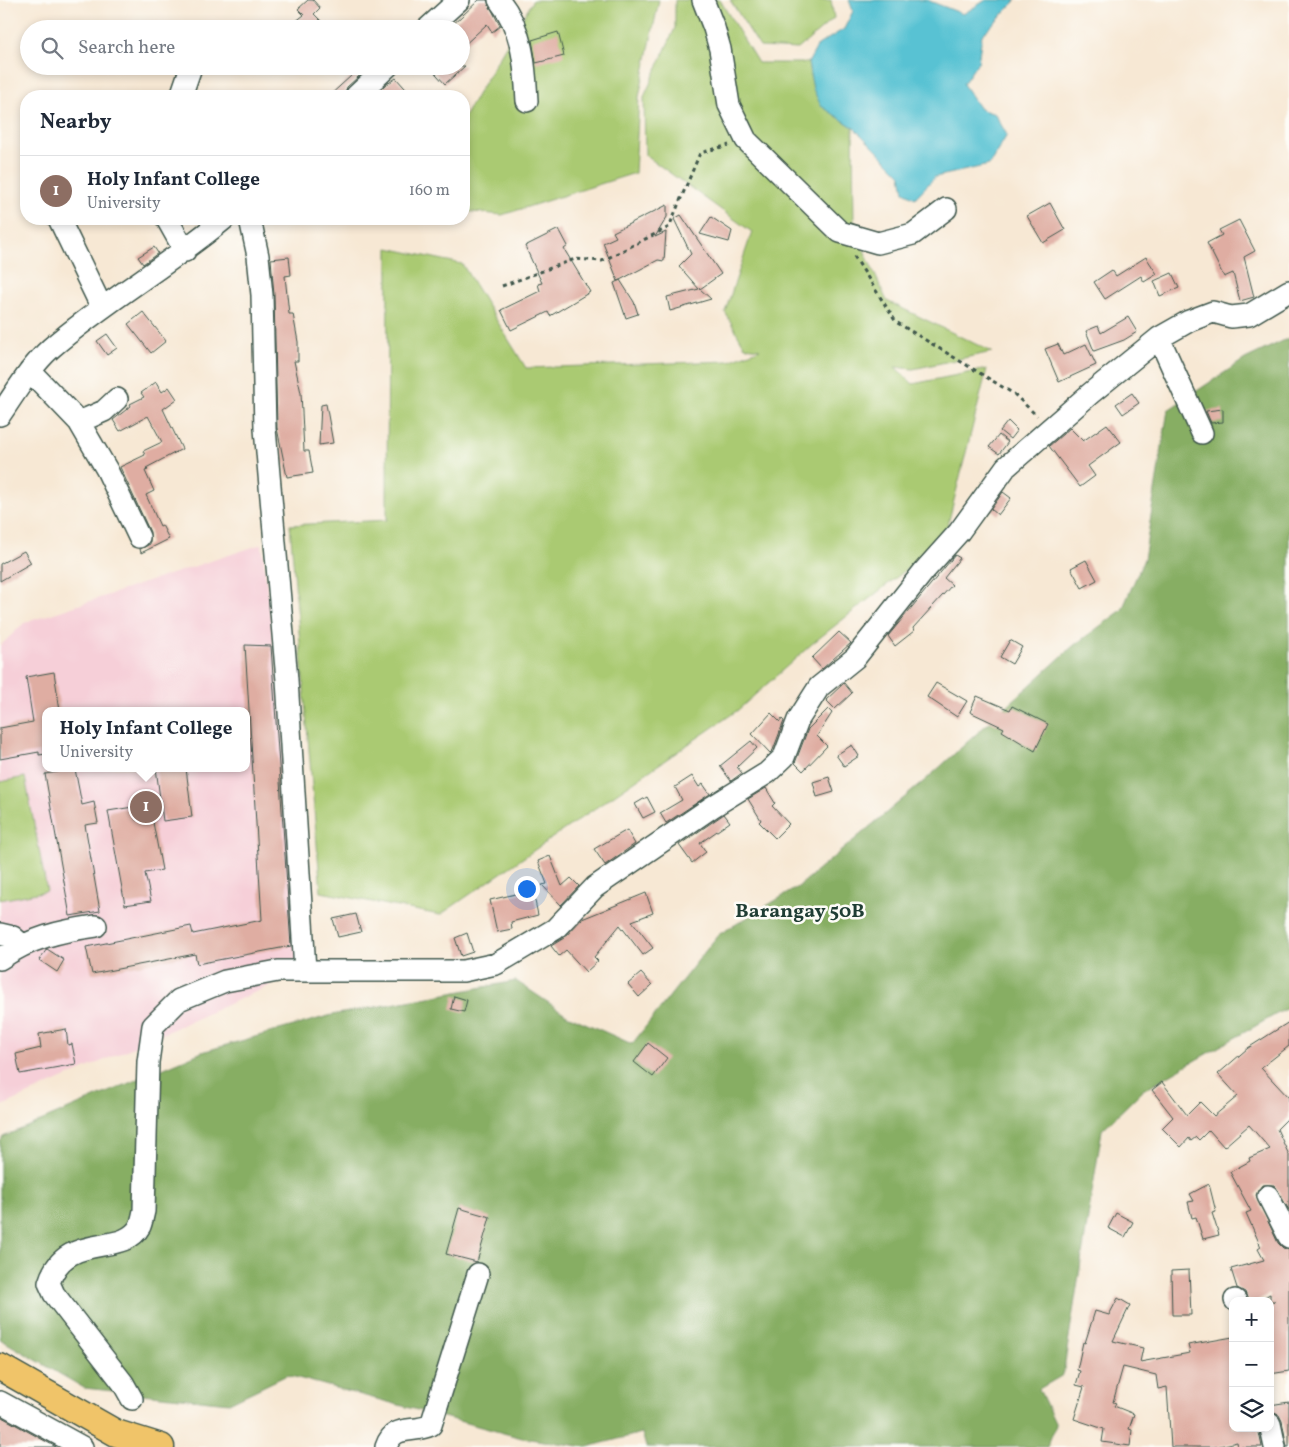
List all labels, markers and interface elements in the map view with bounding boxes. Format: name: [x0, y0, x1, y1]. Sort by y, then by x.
search box: [20, 20, 470, 75]
icon: search: [38, 34, 66, 62]
text: Search here: [78, 35, 175, 61]
text: Nearby: [40, 108, 111, 137]
text: Holy Infant College: [87, 167, 260, 193]
text: 1: [53, 180, 59, 202]
text: 160 m: [409, 180, 450, 202]
text: University: [87, 193, 161, 215]
popup: [42, 707, 250, 772]
text: Holy Infant College: [60, 716, 232, 742]
text: University: [60, 742, 133, 764]
pin: 1: [130, 788, 162, 826]
your location: [514, 876, 540, 902]
district label: Barangay 50B: [735, 898, 865, 926]
map controls: [1229, 1297, 1274, 1432]
button: +: [1229, 1297, 1274, 1342]
button: −: [1229, 1342, 1274, 1387]
button: layers: [1229, 1387, 1274, 1432]

